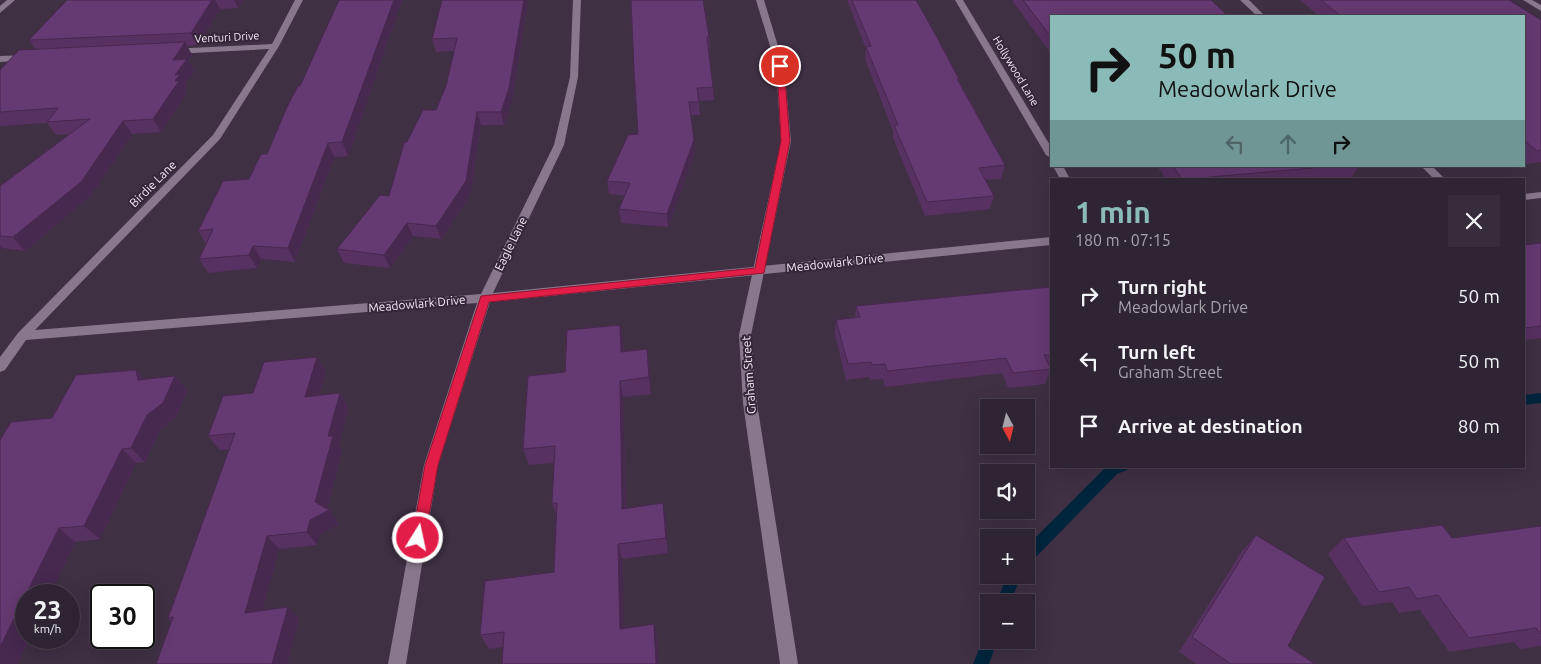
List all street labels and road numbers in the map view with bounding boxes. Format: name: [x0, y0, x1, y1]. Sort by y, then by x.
street label: Venturi Drive: [194, 29, 260, 45]
street label: Hollywood Lane: [990, 34, 1042, 108]
street label: Birdie Lane: [127, 158, 179, 210]
street label: Eagle Lane: [492, 215, 529, 273]
street label: Meadowlark Drive: [786, 251, 884, 274]
street label: Meadowlark Drive: [368, 293, 466, 314]
street label: Graham Street: [739, 335, 758, 415]

